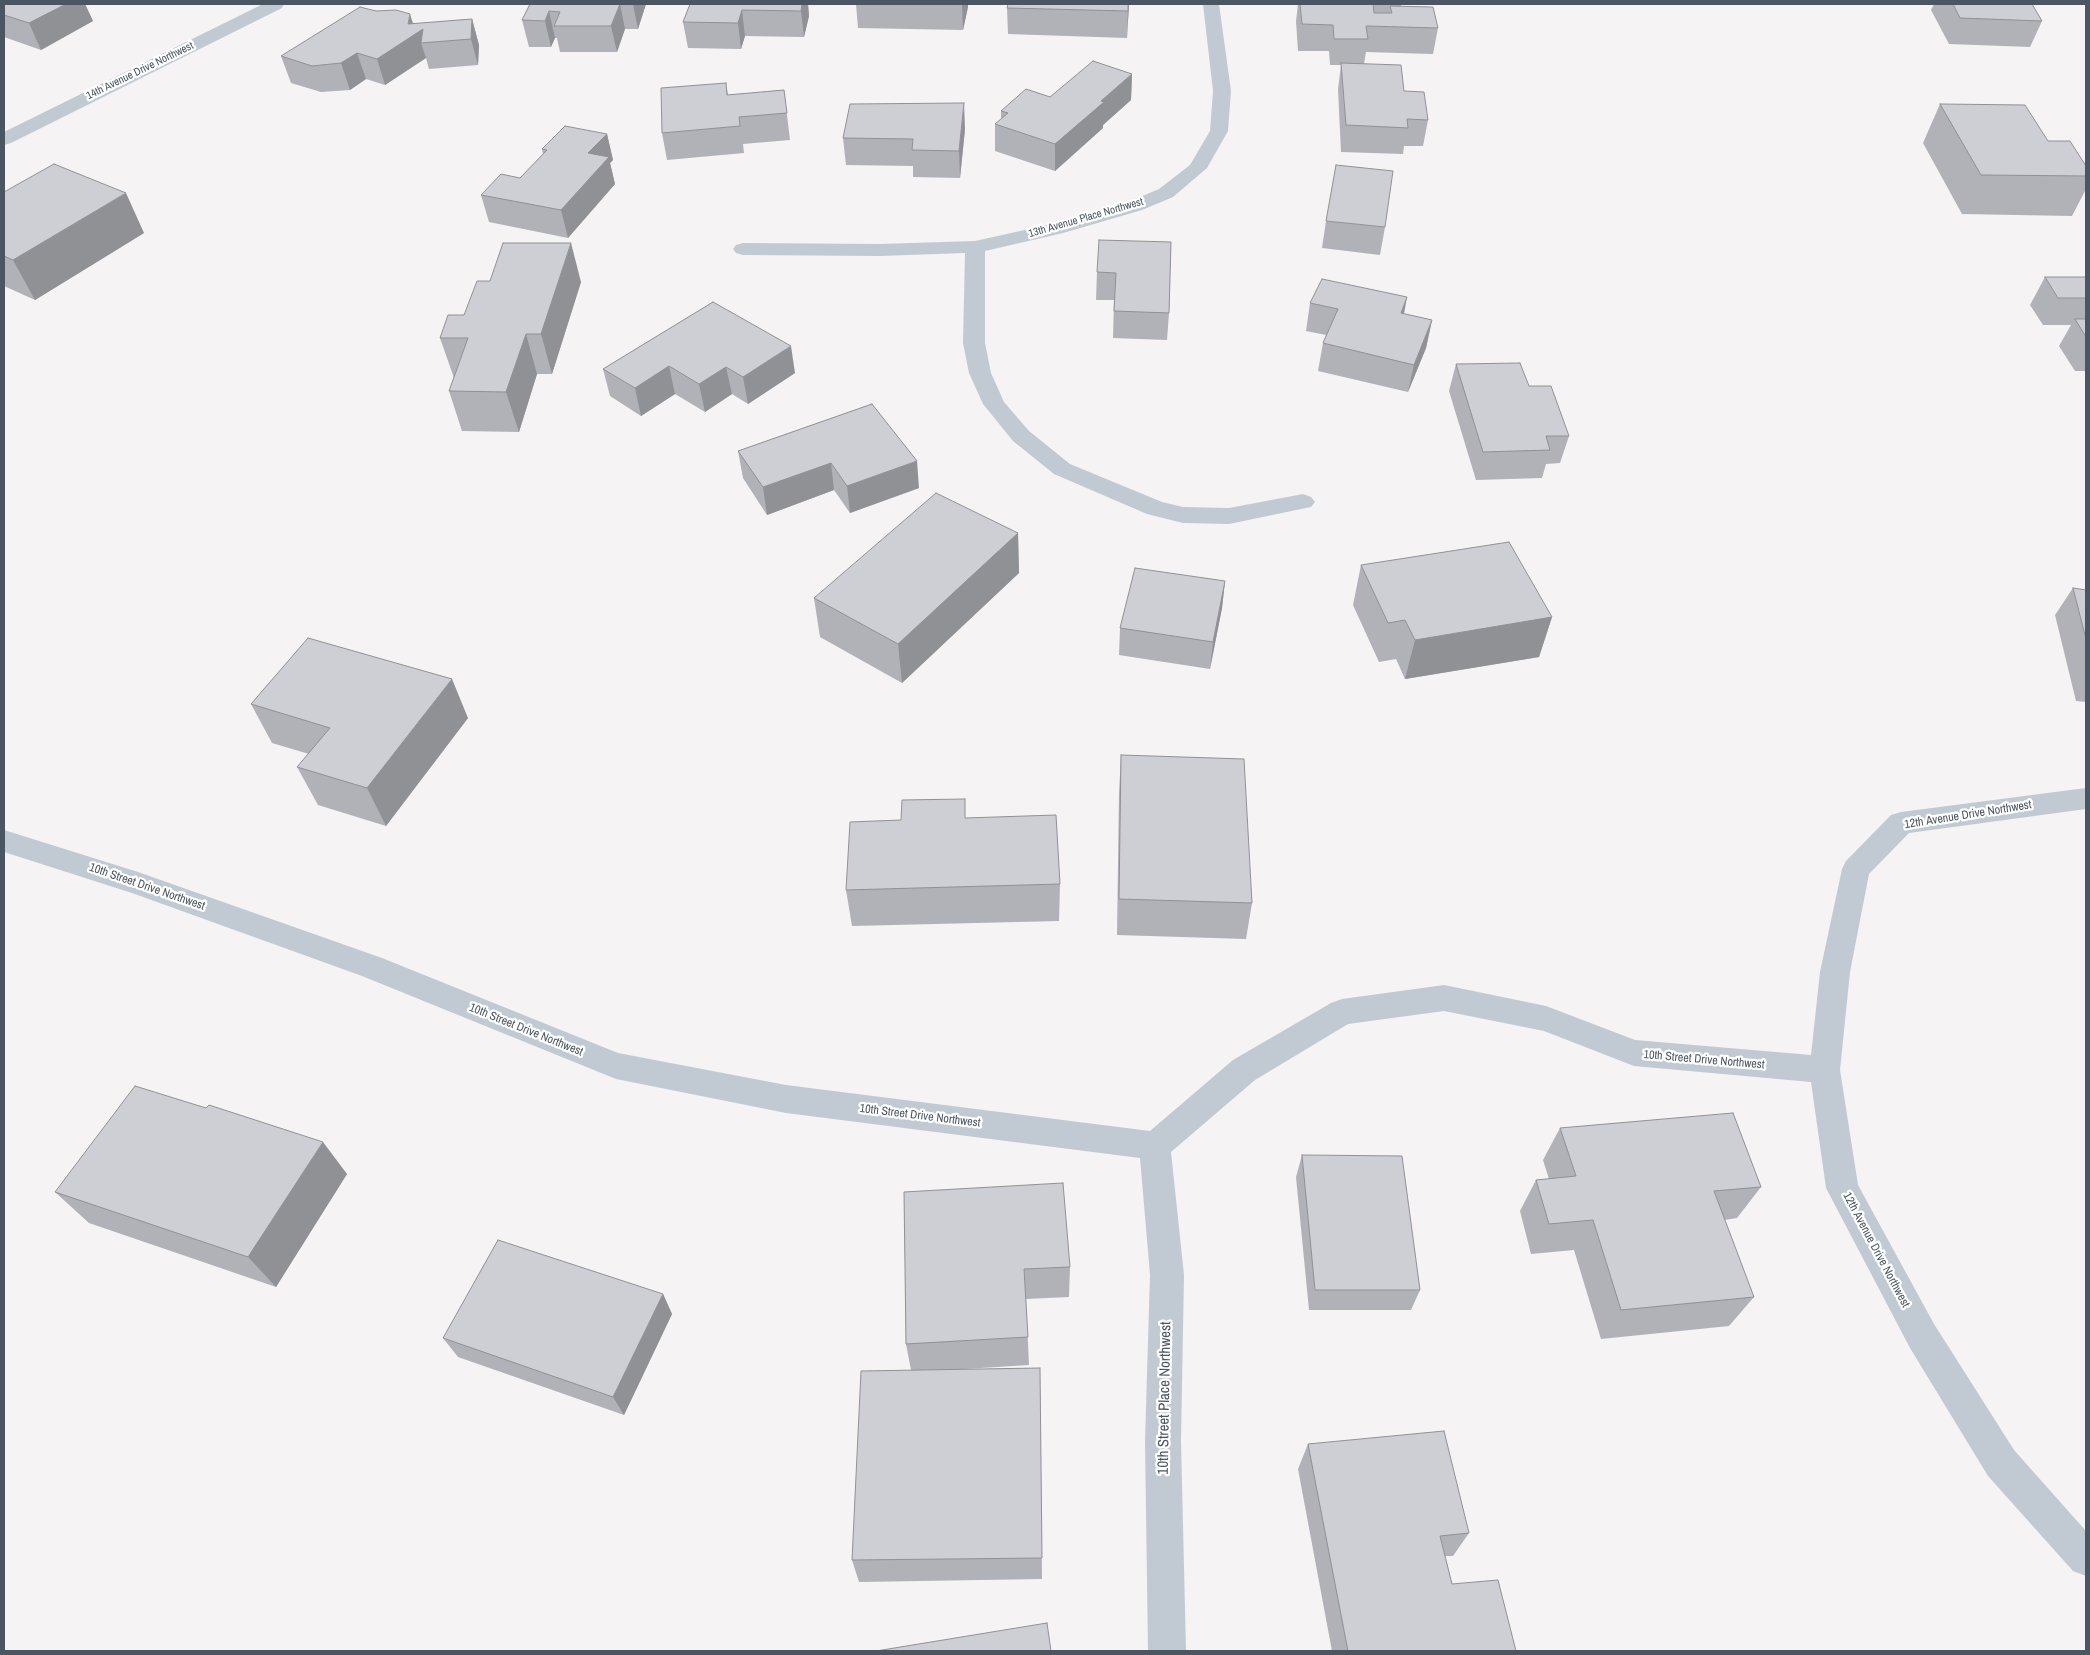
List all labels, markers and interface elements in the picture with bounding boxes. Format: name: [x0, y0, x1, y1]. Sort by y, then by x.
street label: 14th Avenue Drive Northwest: [84, 39, 196, 103]
street label: 13th Avenue Place Northwest: [1027, 195, 1145, 241]
street label: 12th Avenue Drive Northwest: [1903, 798, 2033, 832]
street label: 10th Street Drive Northwest: [87, 860, 207, 914]
street label: 10th Street Drive Northwest: [467, 1001, 585, 1059]
street label: 10th Street Drive Northwest: [1643, 1048, 1765, 1072]
street label: 10th Street Drive Northwest: [859, 1101, 981, 1131]
street label: 12th Avenue Drive Northwest: [1840, 1190, 1912, 1310]
street label: 10th Street Place Northwest: [1155, 1321, 1175, 1475]

